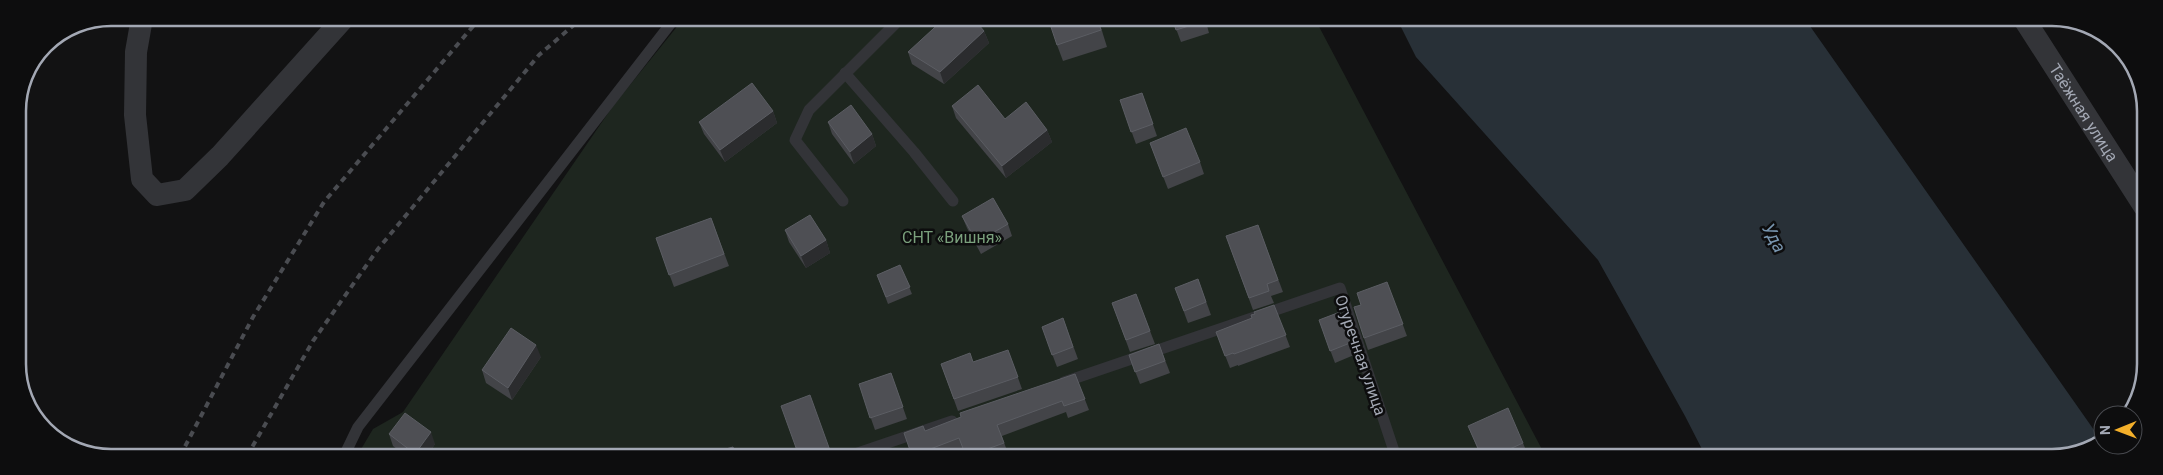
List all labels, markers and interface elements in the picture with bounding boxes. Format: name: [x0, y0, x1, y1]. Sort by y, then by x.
street label: Таёжная улица: [2045, 60, 2122, 165]
water label: Уда: [1758, 219, 1791, 256]
park label: СНТ «Вишня»: [902, 228, 1002, 247]
street label: Огуречная улица: [1331, 292, 1390, 418]
north arrow: [2093, 405, 2143, 455]
text: N: [2097, 425, 2113, 435]

